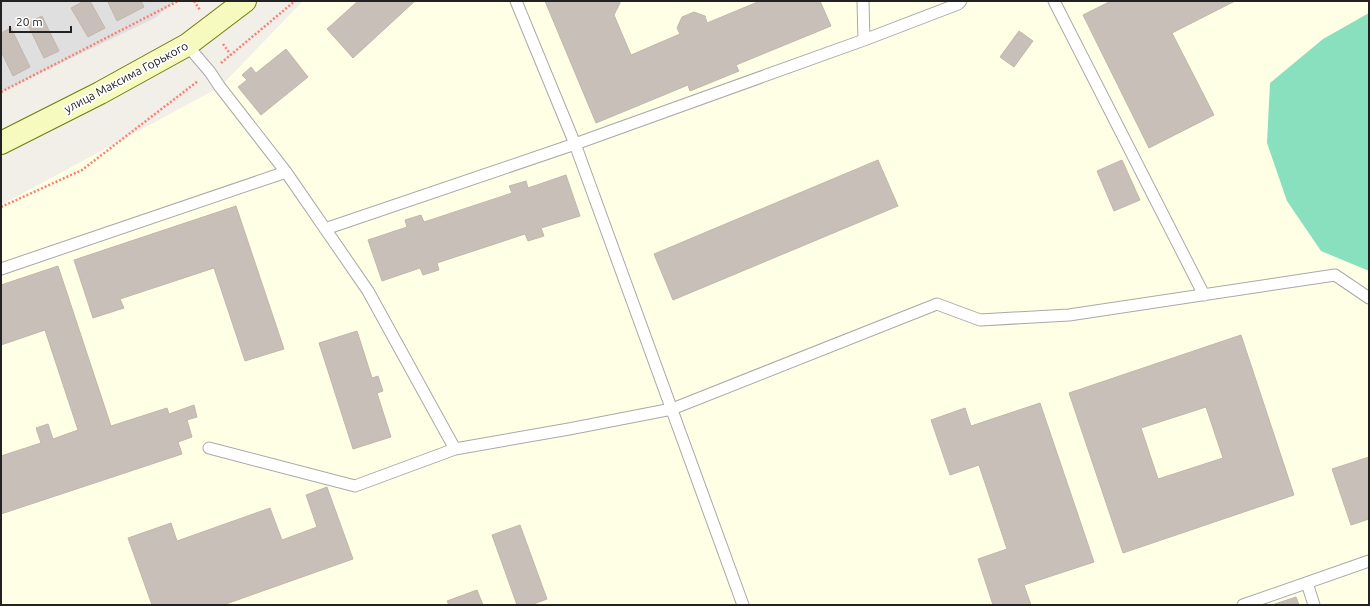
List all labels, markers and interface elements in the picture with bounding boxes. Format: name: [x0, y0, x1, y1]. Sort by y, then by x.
scale bar: [10, 8, 71, 34]
text: 20 m: [16, 15, 43, 28]
street label: улица Максима Горького: [62, 39, 190, 115]

